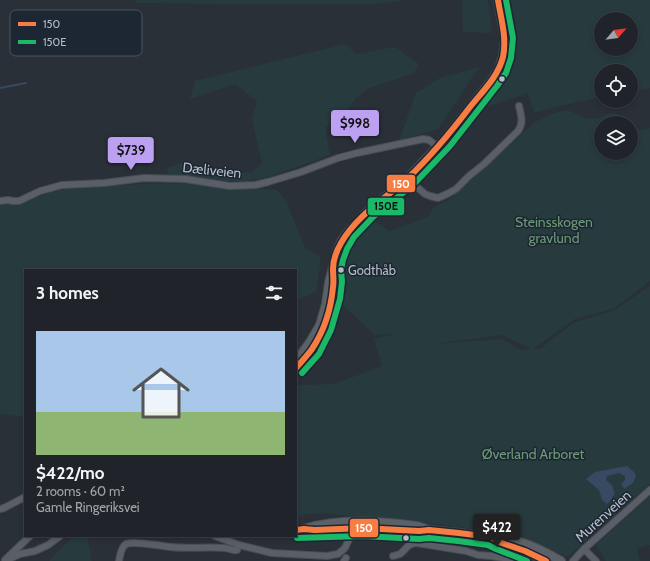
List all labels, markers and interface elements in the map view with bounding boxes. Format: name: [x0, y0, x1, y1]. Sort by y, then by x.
legend: [10, 10, 142, 56]
north arrow: [594, 12, 638, 56]
map controls: [594, 12, 638, 160]
text: 150: [43, 17, 61, 31]
text: 150E: [43, 35, 66, 49]
button: locate: [594, 64, 638, 108]
unlabelled marker: [497, 74, 507, 84]
pin: $998: [331, 110, 379, 144]
text: $998: [340, 115, 370, 131]
button: layers: [594, 116, 638, 160]
pin: $739: [107, 137, 155, 171]
text: $739: [117, 142, 145, 158]
street label: Dæliveien: [182, 158, 243, 182]
line badge: 150: [386, 174, 416, 193]
text: 150: [392, 177, 410, 191]
line badge: 150E: [367, 197, 405, 216]
text: 150E: [374, 199, 398, 213]
park label: Steinsskogen gravlund: [515, 213, 593, 247]
place label: Godthåb: [348, 262, 396, 278]
marker: Godthåb: [336, 265, 346, 275]
icon: filters: [263, 282, 285, 304]
text: 3 homes: [36, 283, 99, 303]
icon: home: [125, 357, 197, 429]
park label: Øverland Arboret: [482, 445, 585, 463]
text: $422/mo: [36, 463, 105, 483]
text: 2 rooms · 60 m²: [36, 483, 125, 499]
street label: Murenveien: [571, 486, 635, 546]
text: Gamle Ringeriksvei: [36, 499, 140, 515]
pin: $422: [473, 514, 521, 548]
line badge: 150: [349, 518, 379, 538]
text: $422: [482, 519, 512, 535]
text: 150: [355, 521, 373, 535]
unlabelled marker: [401, 533, 411, 543]

